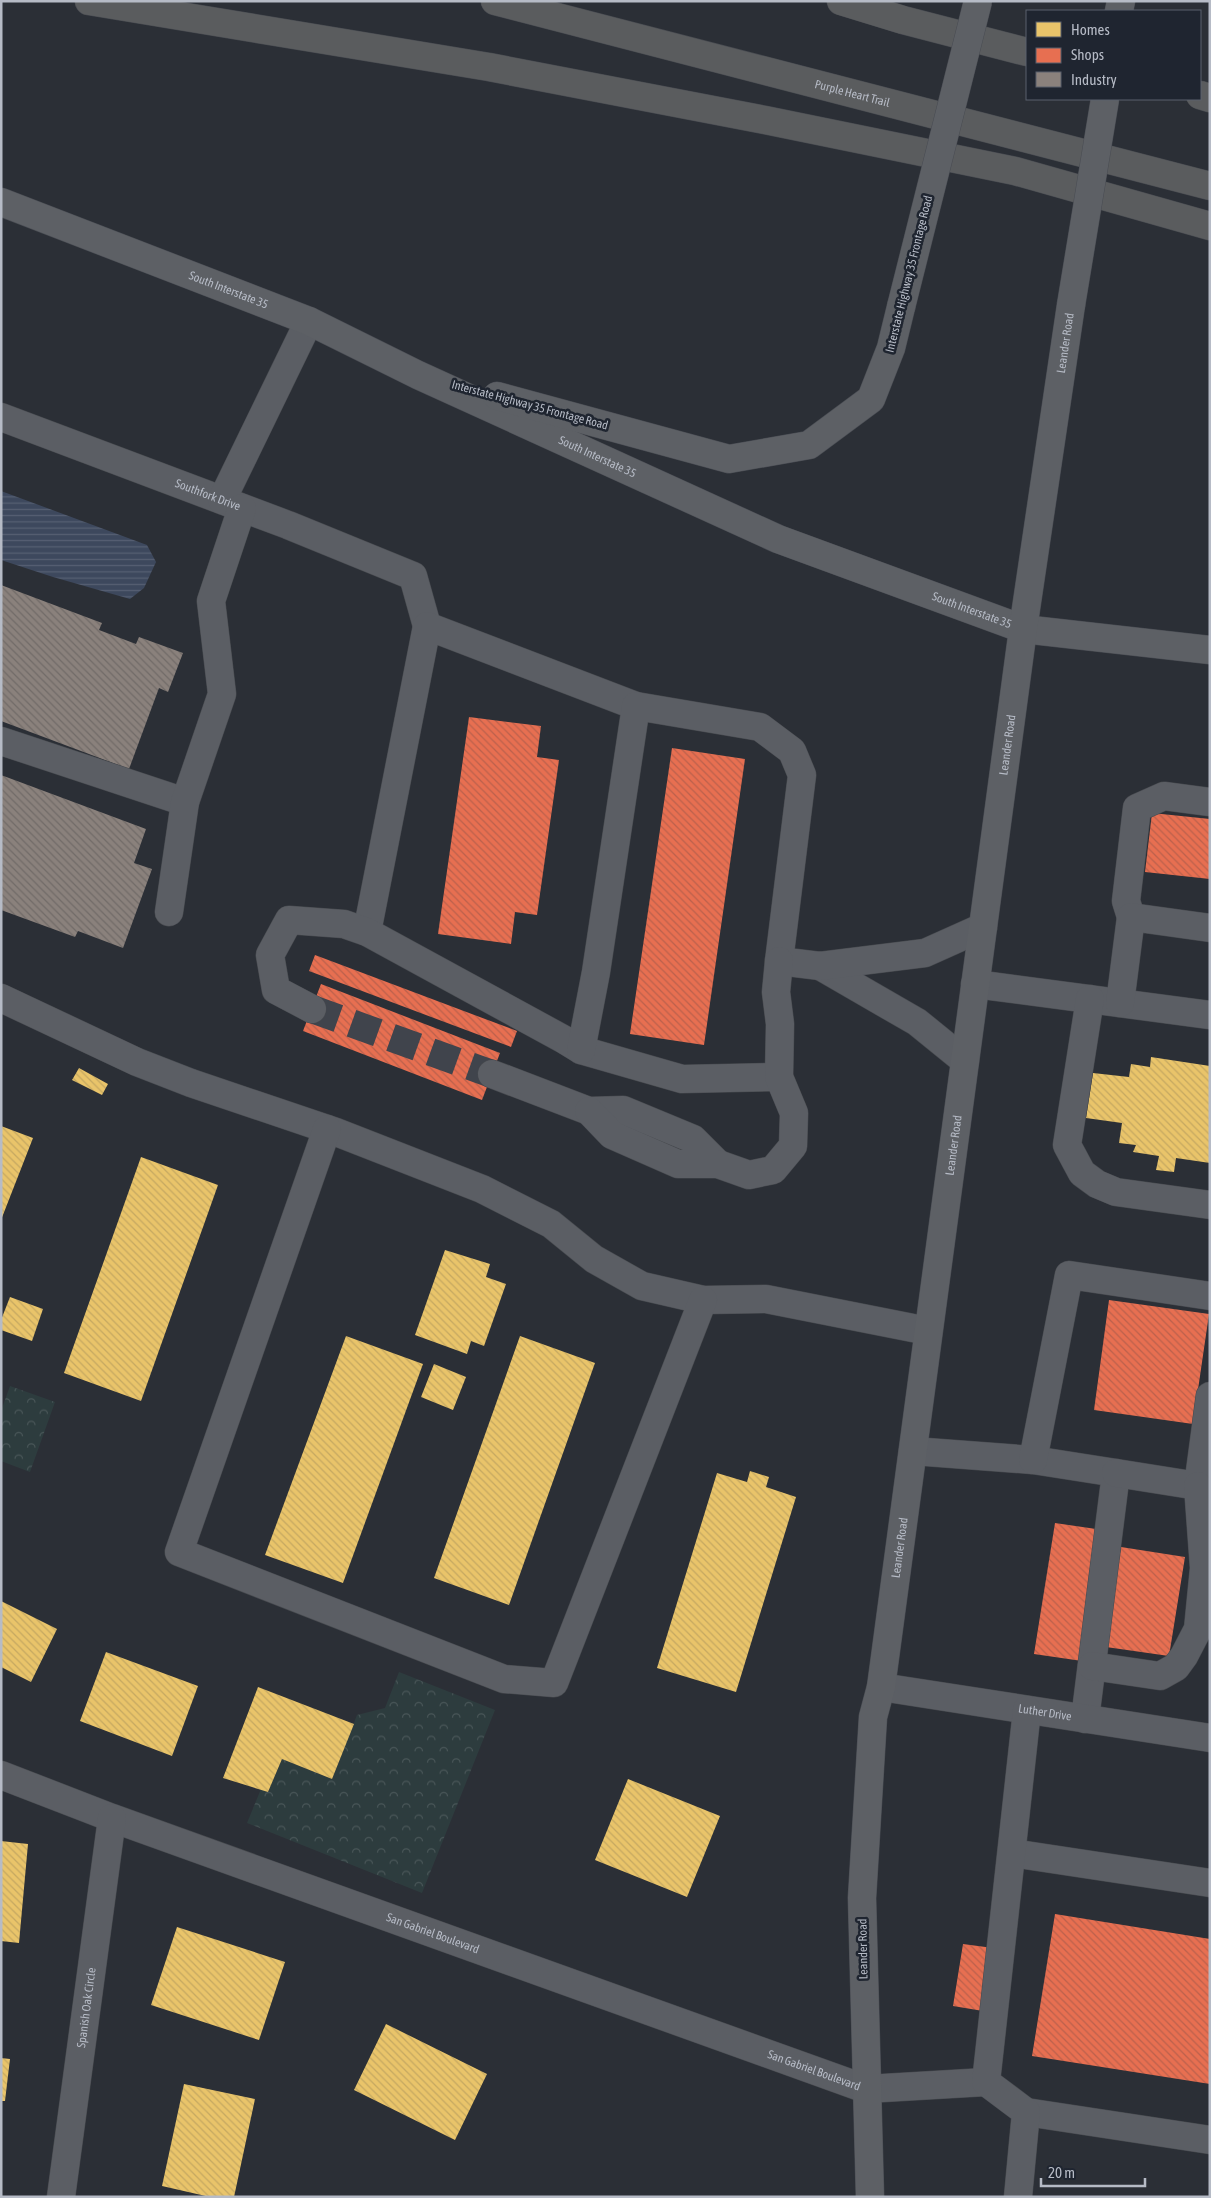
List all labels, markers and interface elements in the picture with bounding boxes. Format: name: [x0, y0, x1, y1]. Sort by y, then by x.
legend: [1026, 10, 1201, 100]
text: Homes: [1071, 21, 1110, 38]
text: Shops: [1071, 46, 1104, 63]
text: Industry: [1071, 71, 1117, 88]
street label: Purple Heart Trail: [813, 77, 892, 110]
street label: Interstate Highway 35 Frontage Road: [883, 194, 935, 354]
street label: South Interstate 35: [187, 268, 270, 312]
street label: Leander Road: [1054, 312, 1077, 374]
street label: Interstate Highway 35 Frontage Road: [450, 377, 610, 433]
street label: South Interstate 35: [556, 433, 638, 480]
street label: Southfork Drive: [173, 476, 242, 513]
street label: South Interstate 35: [930, 589, 1014, 631]
street label: Leander Road: [996, 714, 1018, 776]
street label: Leander Road: [943, 1114, 965, 1176]
street label: Leander Road: [889, 1517, 911, 1579]
street label: Luther Drive: [1017, 1701, 1073, 1723]
street label: San Gabriel Boulevard: [385, 1910, 481, 1956]
street label: Leander Road: [855, 1919, 871, 1979]
street label: Spanish Oak Circle: [74, 1967, 99, 2049]
street label: San Gabriel Boulevard: [766, 2047, 862, 2093]
scale bar: [1041, 2156, 1145, 2188]
text: 20 m: [1048, 2164, 1075, 2181]

